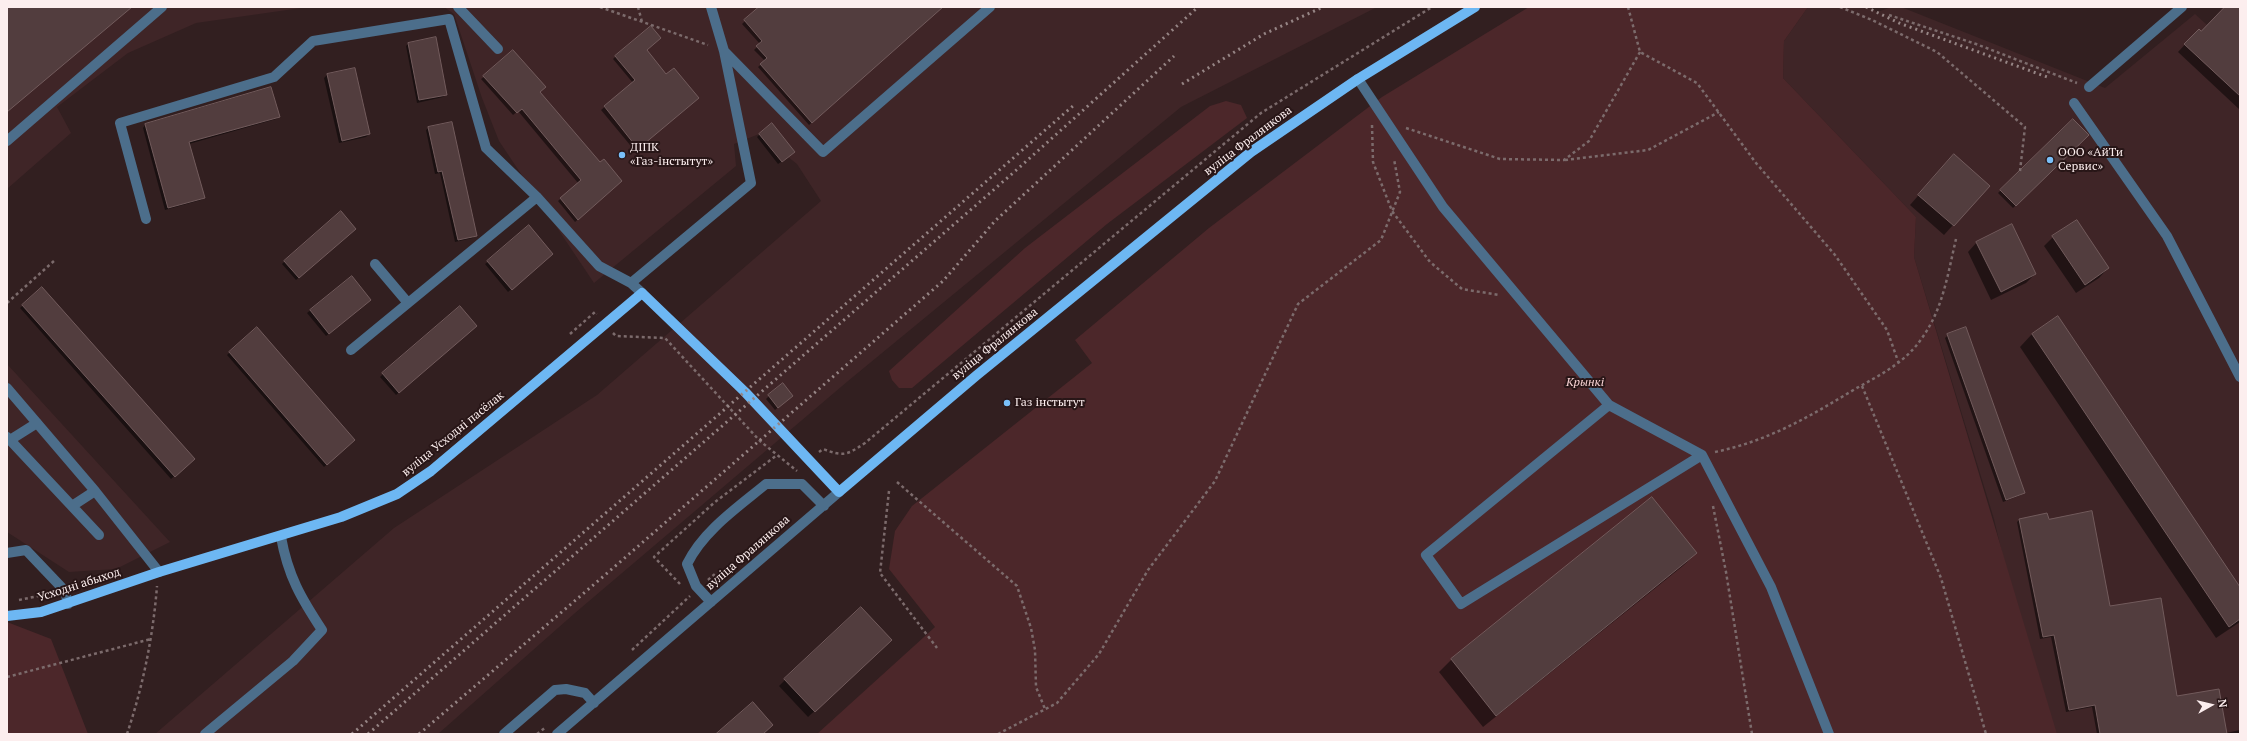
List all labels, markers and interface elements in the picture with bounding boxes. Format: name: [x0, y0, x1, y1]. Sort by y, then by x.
street label: вуліца Фралянкова: [1201, 103, 1295, 179]
place label: ДІПК «Газ-інстытут»: [630, 141, 713, 169]
place label: ООО «АйТи Сервис»: [2058, 146, 2123, 174]
marker: ДІПК «Газ-інстытут»: [617, 150, 627, 160]
marker: ООО «АйТи Сервис»: [2045, 155, 2055, 165]
street label: вуліца Фралянкова: [949, 305, 1041, 383]
park label: Крынкі: [1566, 376, 1604, 390]
street label: вуліца Усходні пасёлак: [399, 388, 507, 480]
place label: Газ інстытут: [1015, 396, 1085, 410]
marker: Газ інстытут: [1002, 398, 1012, 408]
street label: вуліца Фралянкова: [703, 513, 793, 593]
street label: Усходні абыход: [36, 565, 122, 605]
north arrow: [2191, 685, 2231, 725]
text: N: [2215, 698, 2230, 708]

